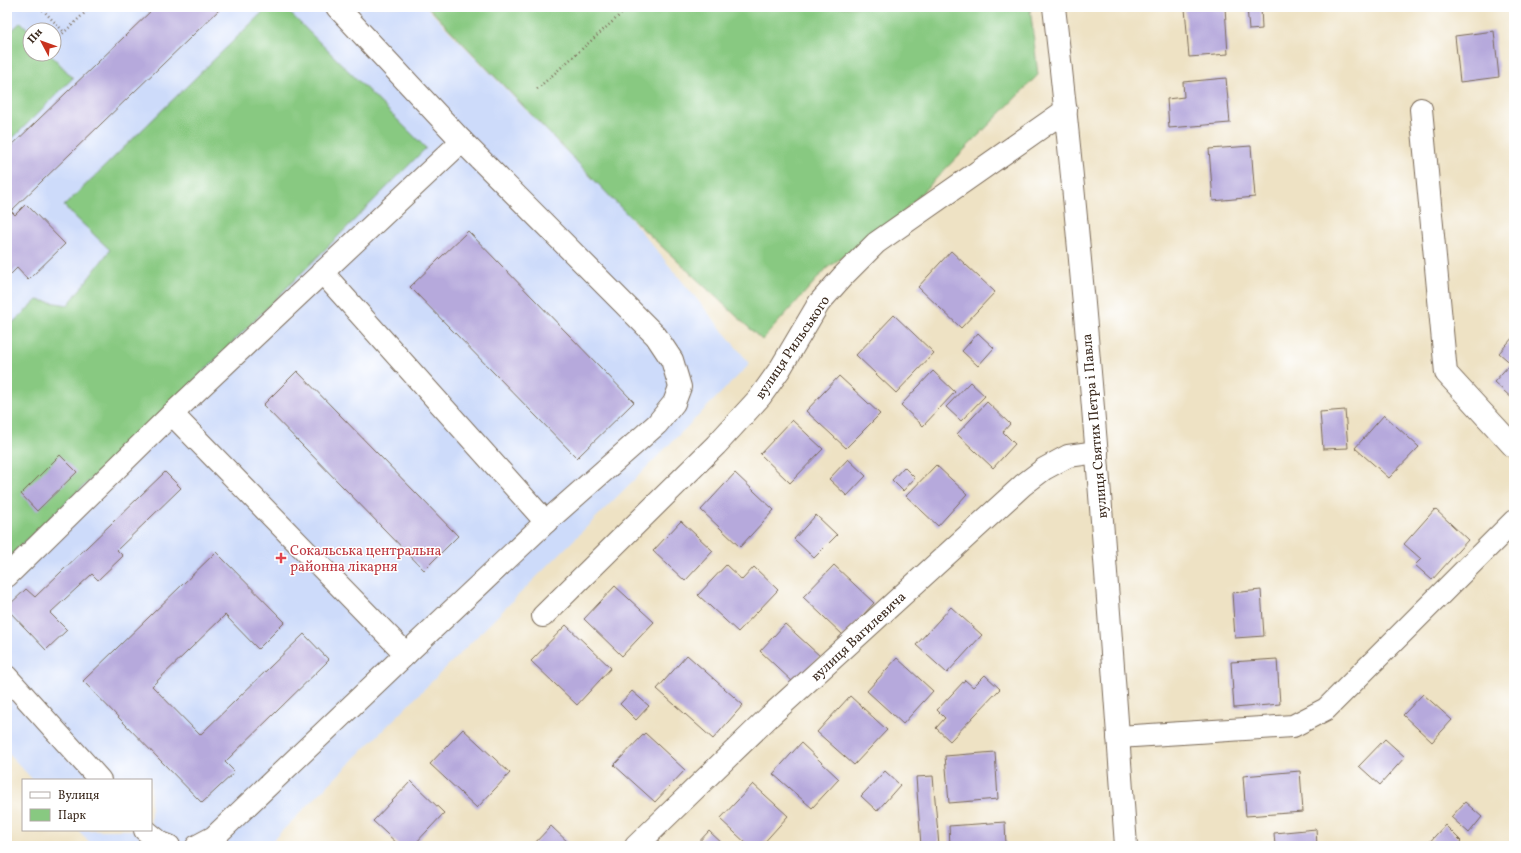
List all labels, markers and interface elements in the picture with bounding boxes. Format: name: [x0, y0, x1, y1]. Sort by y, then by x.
north arrow: [22, 22, 62, 62]
text: Пн: [25, 26, 46, 47]
street label: вулиця Рильського: [752, 292, 835, 403]
street label: вулиця Святих Петра і Павла: [1078, 333, 1113, 519]
place label: Сокальська центральна районна лікарня: [290, 542, 441, 577]
marker: Сокальська центральна районна лікарня: [275, 552, 287, 564]
street label: вулиця Вагилевича: [807, 588, 911, 686]
legend: [22, 779, 152, 831]
text: Вулиця: [58, 788, 99, 804]
text: Парк: [58, 808, 86, 824]

